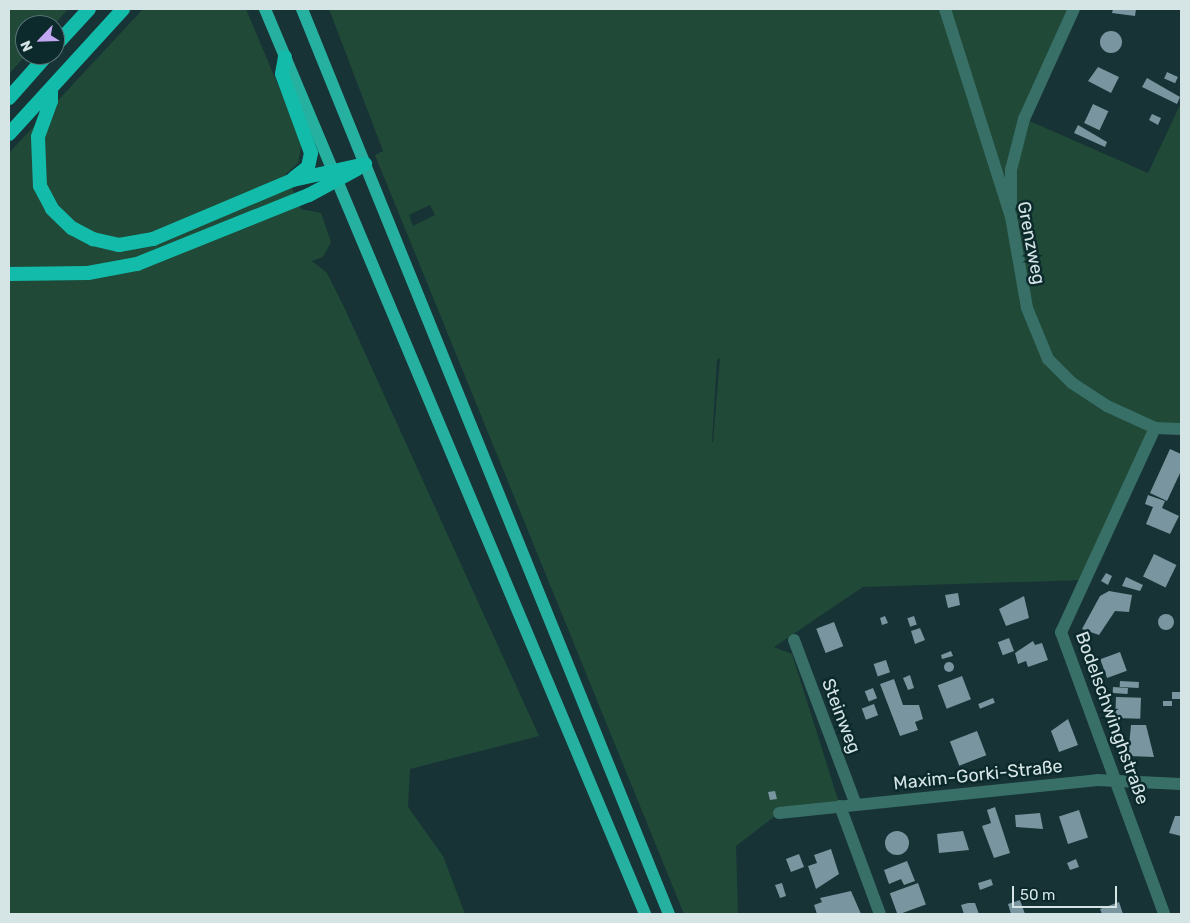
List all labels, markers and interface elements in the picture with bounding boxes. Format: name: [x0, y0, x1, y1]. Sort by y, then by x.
north arrow: [15, 15, 65, 65]
text: N: [17, 38, 37, 54]
street label: Grenzweg: [1012, 200, 1050, 286]
street label: Bodelschwinghstraße: [1071, 629, 1153, 807]
street label: Steinweg: [817, 676, 865, 756]
street label: Maxim-Gorki-Straße: [892, 755, 1064, 795]
scale bar: [1015, 876, 1120, 908]
text: 50 m: [1020, 886, 1055, 904]

